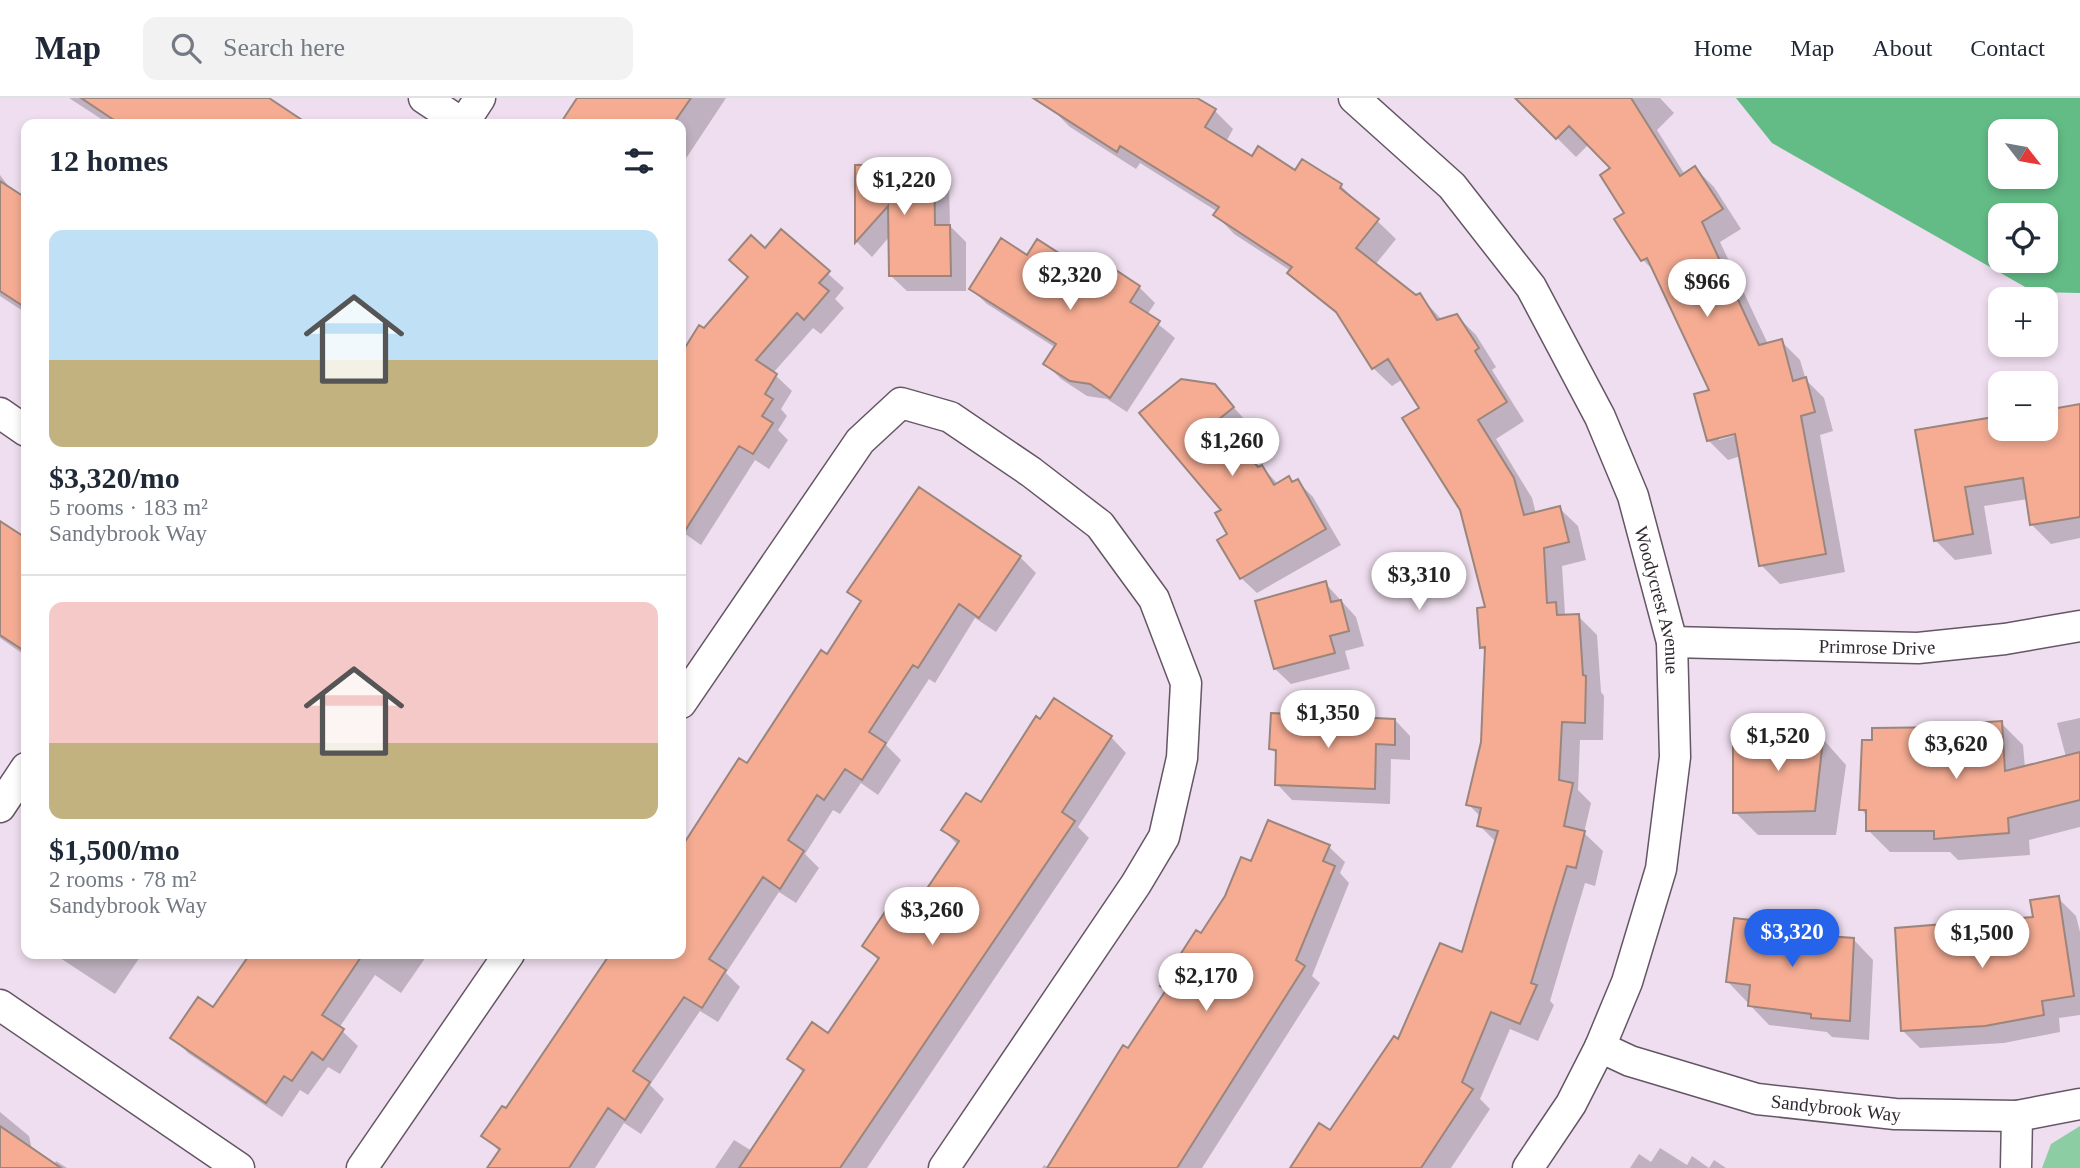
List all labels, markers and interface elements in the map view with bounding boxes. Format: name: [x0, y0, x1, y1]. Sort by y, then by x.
search box: [143, 17, 633, 80]
icon: search: [167, 29, 205, 67]
text: Map: [35, 30, 101, 66]
text: Search here: [223, 33, 345, 62]
text: Home: [1694, 35, 1752, 61]
text: Map: [1790, 35, 1834, 61]
text: About: [1872, 35, 1932, 61]
text: Contact: [1970, 35, 2045, 61]
north arrow: [1988, 119, 2058, 189]
map controls: [1988, 119, 2058, 441]
icon: filters: [620, 142, 658, 180]
text: 12 homes: [49, 144, 168, 177]
pin: $1,220: [847, 158, 961, 217]
text: $1,220: [872, 167, 936, 192]
button: locate: [1988, 203, 2058, 273]
pin: $2,320: [1013, 252, 1127, 312]
pin: $966: [1666, 260, 1748, 319]
text: $2,320: [1038, 262, 1102, 287]
text: $966: [1684, 269, 1730, 294]
icon: home: [291, 276, 417, 402]
button: +: [1988, 287, 2058, 357]
button: −: [1988, 371, 2058, 441]
pin: $1,260: [1175, 418, 1289, 478]
text: $1,260: [1200, 428, 1264, 453]
text: $3,320/mo: [49, 461, 180, 494]
text: 5 rooms · 183 m²: [49, 495, 208, 520]
text: Sandybrook Way: [49, 521, 207, 546]
street label: Woodycrest Avenue: [1631, 524, 1683, 674]
pin: $3,310: [1362, 552, 1476, 612]
text: $3,310: [1387, 562, 1451, 587]
street label: Primrose Drive: [1818, 635, 1936, 659]
icon: home: [291, 648, 417, 774]
pin: $1,350: [1271, 690, 1385, 750]
text: $1,350: [1296, 700, 1360, 725]
pin: $1,520: [1721, 714, 1835, 773]
pin: $3,620: [1899, 722, 2013, 781]
text: $1,520: [1746, 723, 1810, 748]
text: $3,620: [1924, 731, 1988, 756]
text: $1,500/mo: [49, 833, 180, 866]
text: 2 rooms · 78 m²: [49, 867, 196, 892]
pin: $3,260: [875, 888, 989, 947]
text: Sandybrook Way: [49, 893, 207, 918]
text: $3,260: [900, 897, 964, 922]
pin: $3,320: [1735, 910, 1849, 969]
pin: $1,500: [1925, 910, 2039, 970]
text: $3,320: [1760, 919, 1824, 944]
text: $1,500: [1950, 920, 2014, 945]
pin: $2,170: [1149, 954, 1263, 1013]
text: $2,170: [1174, 963, 1238, 988]
street label: Sandybrook Way: [1770, 1090, 1902, 1125]

